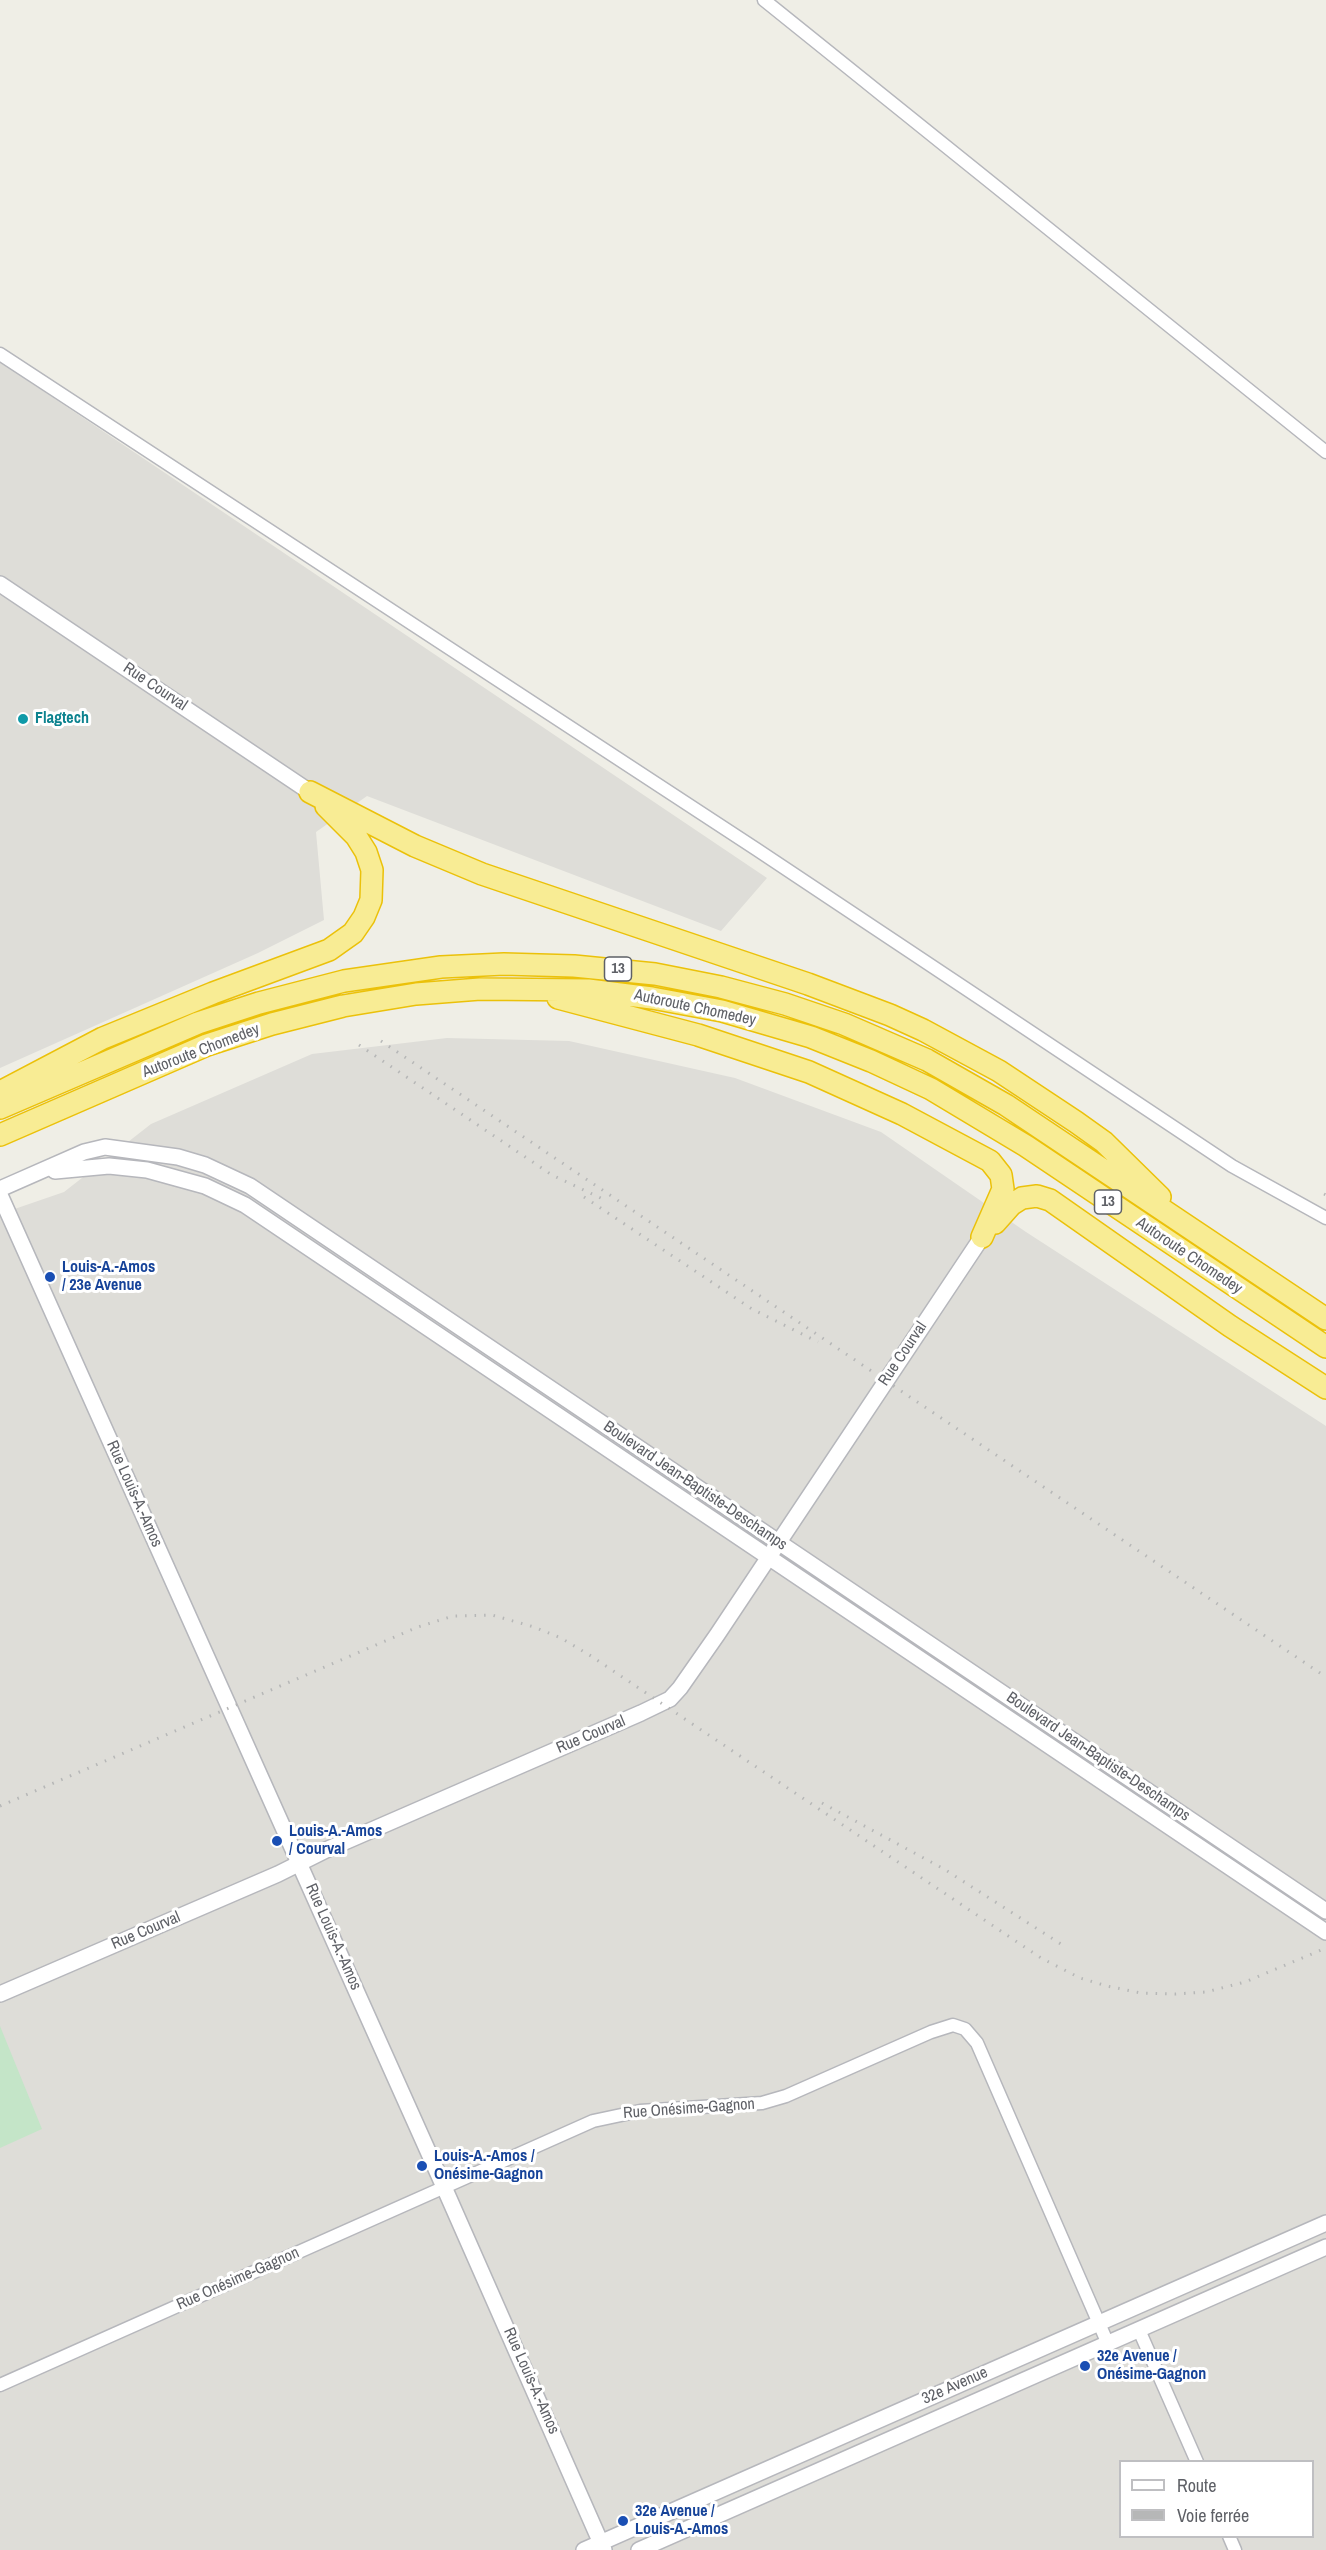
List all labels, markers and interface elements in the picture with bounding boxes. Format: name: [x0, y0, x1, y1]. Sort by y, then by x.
street label: Rue Courval: [119, 659, 191, 715]
place label: Flagtech: [35, 709, 89, 729]
marker: Flagtech: [16, 712, 30, 726]
road number: 13: [604, 957, 632, 981]
street label: Autoroute Chomedey: [632, 986, 758, 1030]
street label: Autoroute Chomedey: [140, 1020, 262, 1082]
road number: 13: [1094, 1190, 1122, 1214]
street label: Autoroute Chomedey: [1132, 1213, 1246, 1299]
place label: Louis-A.-Amos / 23e Avenue: [62, 1258, 155, 1296]
marker: Louis-A.-Amos / 23e Avenue: [43, 1270, 57, 1284]
street label: Rue Courval: [875, 1318, 931, 1390]
street label: Boulevard Jean-Baptiste-Deschamps: [600, 1417, 790, 1555]
street label: Rue Louis-A.-Amos: [102, 1438, 166, 1550]
street label: Boulevard Jean-Baptiste-Deschamps: [1003, 1688, 1193, 1826]
street label: Rue Courval: [554, 1712, 628, 1758]
place label: Louis-A.-Amos / Courval: [289, 1822, 382, 1860]
marker: Louis-A.-Amos / Courval: [270, 1834, 284, 1848]
street label: Rue Louis-A.-Amos: [301, 1881, 365, 1993]
street label: Rue Courval: [109, 1908, 183, 1954]
street label: Rue Onésime-Gagnon: [622, 2095, 756, 2123]
place label: Louis-A.-Amos / Onésime-Gagnon: [434, 2147, 543, 2185]
marker: Louis-A.-Amos / Onésime-Gagnon: [415, 2159, 429, 2173]
street label: Rue Onésime-Gagnon: [174, 2243, 302, 2315]
street label: Rue Louis-A.-Amos: [499, 2325, 563, 2437]
place label: 32e Avenue / Onésime-Gagnon: [1097, 2347, 1206, 2385]
marker: 32e Avenue / Onésime-Gagnon: [1078, 2359, 1092, 2373]
street label: 32e Avenue: [919, 2363, 991, 2409]
legend: [1119, 2460, 1314, 2538]
text: Route: [1177, 2473, 1216, 2498]
place label: 32e Avenue / Louis-A.-Amos: [635, 2502, 728, 2540]
text: Voie ferrée: [1177, 2503, 1249, 2528]
marker: 32e Avenue / Louis-A.-Amos: [616, 2514, 630, 2528]

